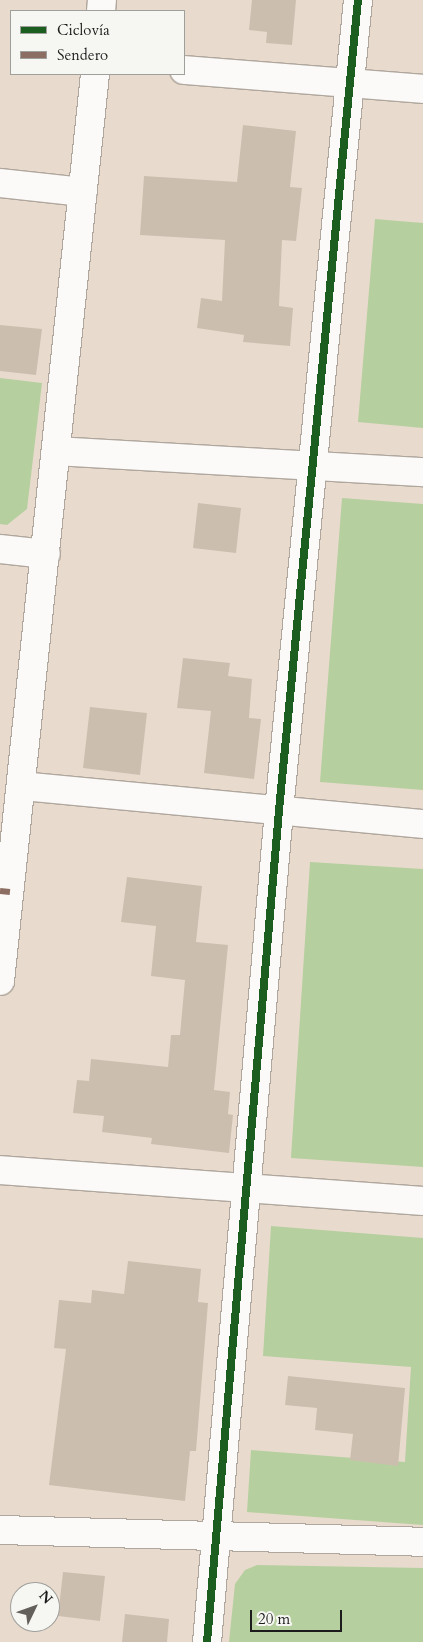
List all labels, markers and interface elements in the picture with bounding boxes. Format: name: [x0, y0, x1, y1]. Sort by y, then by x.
legend: [10, 10, 185, 75]
text: Ciclovía: [57, 20, 110, 40]
text: Sendero: [57, 45, 108, 65]
north arrow: [10, 1582, 60, 1632]
text: N: [35, 1586, 57, 1608]
scale bar: [253, 1600, 346, 1632]
text: 20 m: [258, 1609, 290, 1629]

